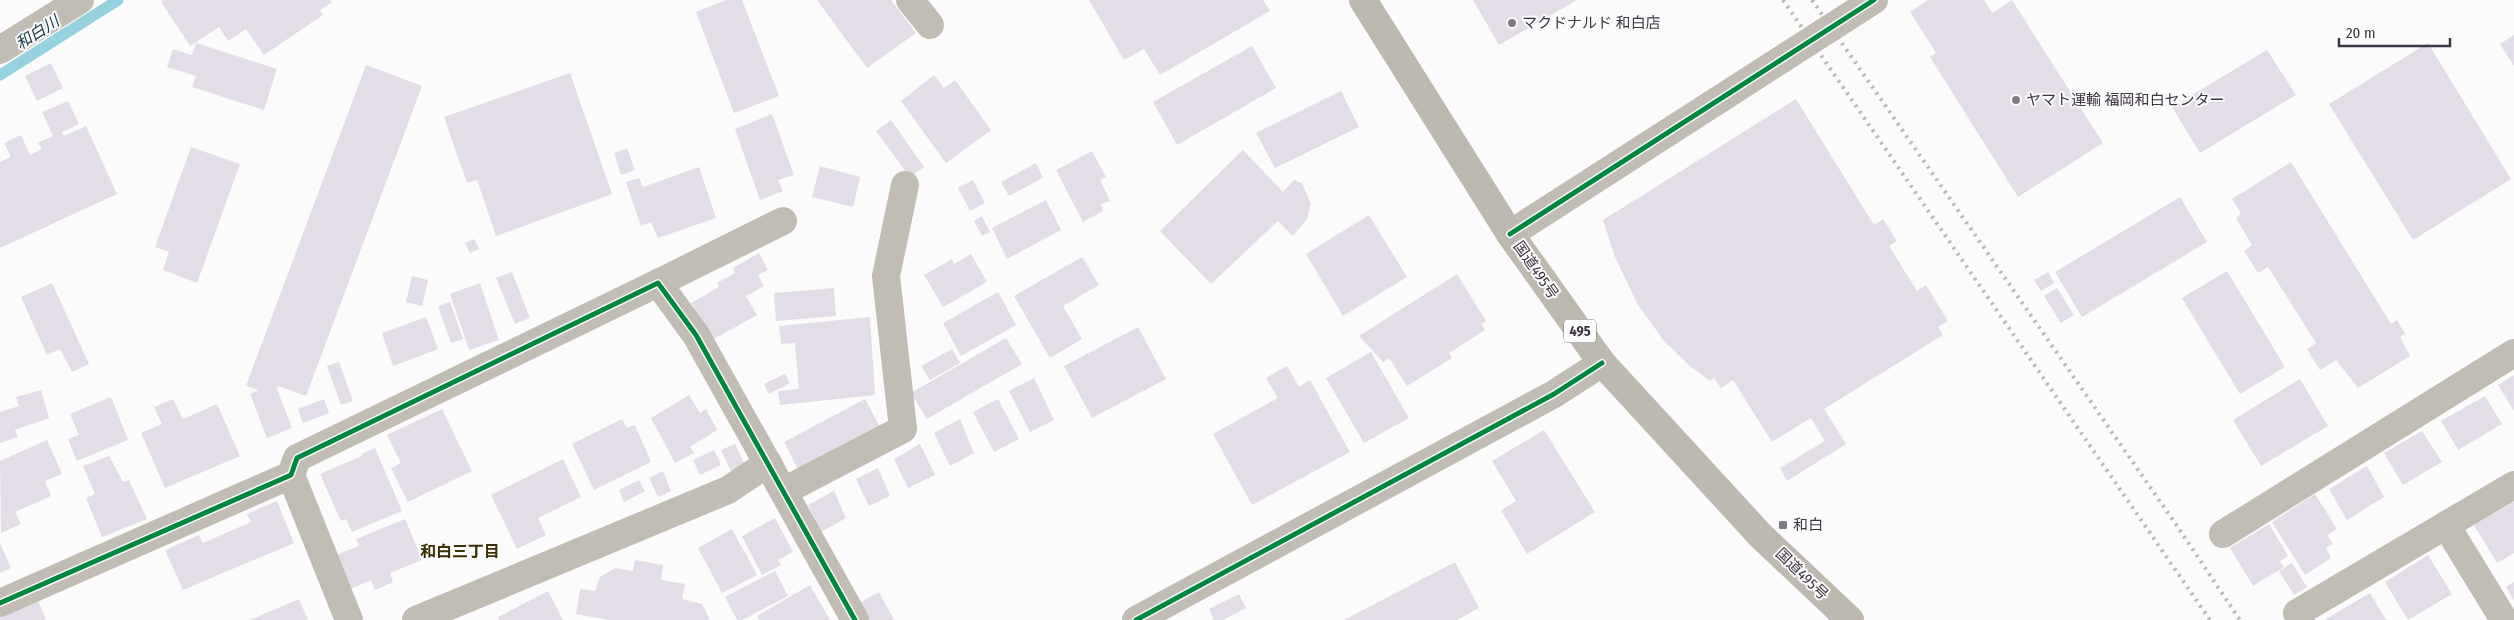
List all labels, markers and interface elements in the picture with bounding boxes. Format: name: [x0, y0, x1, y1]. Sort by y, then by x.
water label: 和白川: [12, 10, 64, 53]
place label: マクドナルド 和白店: [1522, 14, 1661, 32]
scale bar: [2339, 15, 2450, 47]
marker: マクドナルド 和白店: [1506, 17, 1518, 29]
text: 20 m: [2346, 24, 2376, 42]
place label: ヤマト運輸 福岡和白センター: [2026, 91, 2225, 109]
marker: ヤマト運輸 福岡和白センター: [2010, 94, 2022, 106]
street label: 国道495号: [1510, 238, 1562, 302]
road number: 495: [1564, 320, 1596, 342]
place label: 和白: [1793, 516, 1823, 534]
marker: 和白: [1777, 519, 1789, 531]
district label: 和白三丁目: [420, 542, 500, 561]
street label: 国道495号: [1772, 545, 1832, 603]

